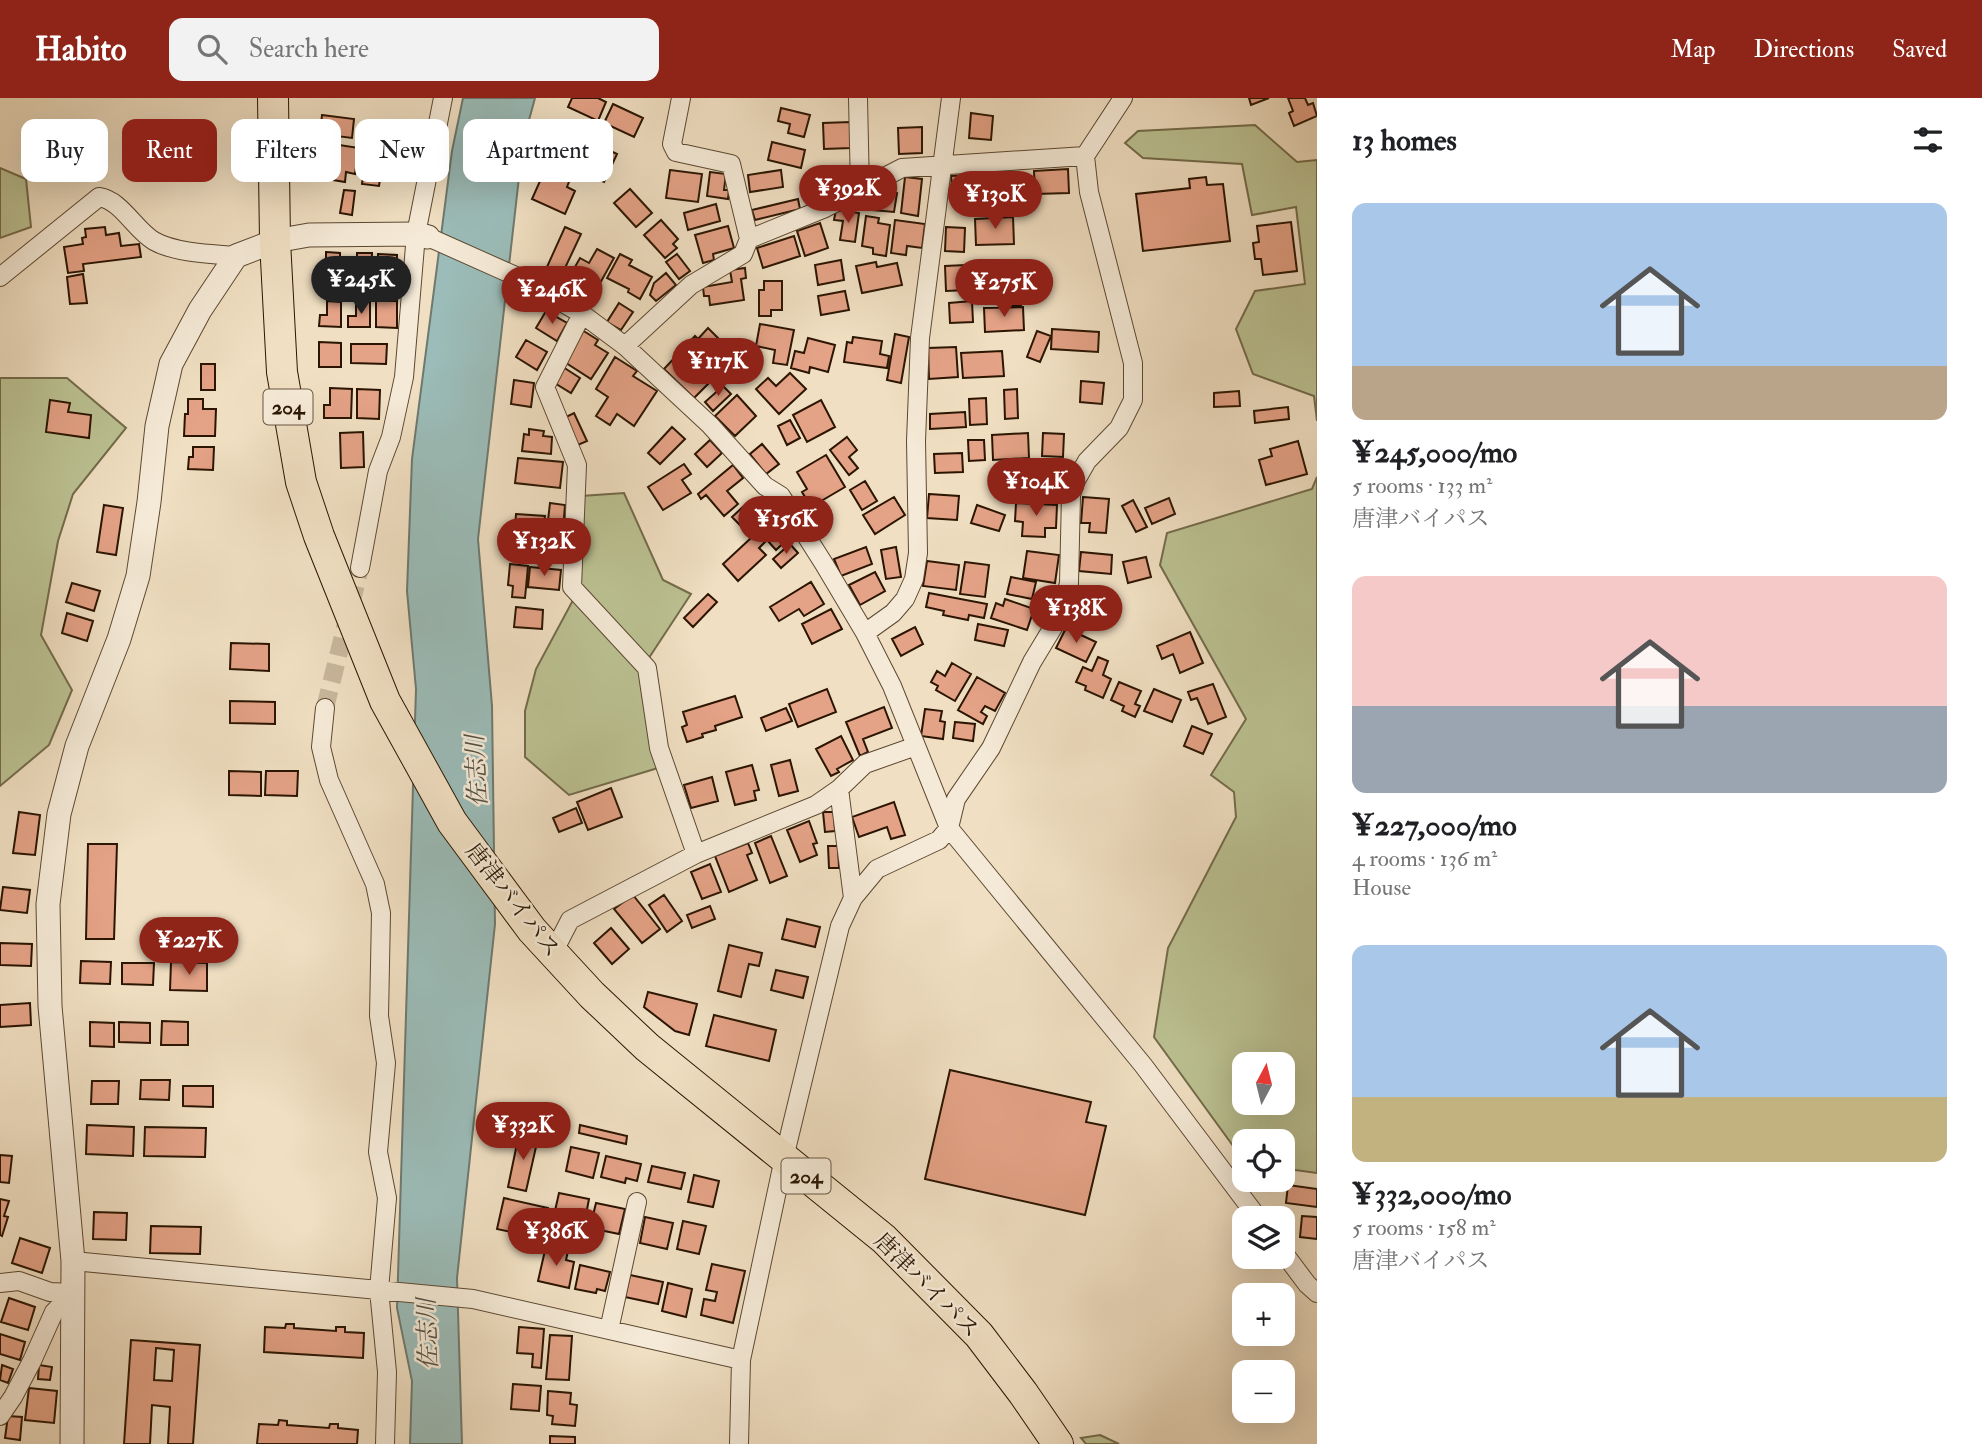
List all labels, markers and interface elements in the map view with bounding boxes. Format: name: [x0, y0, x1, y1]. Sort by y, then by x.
search box: [169, 18, 659, 81]
text: Habito: [35, 29, 127, 70]
icon: search: [193, 30, 231, 68]
text: Search here: [249, 33, 369, 65]
text: Map: [1670, 34, 1715, 65]
text: Directions: [1753, 34, 1854, 65]
text: Saved: [1892, 34, 1947, 65]
chip: Buy: [21, 119, 108, 182]
chip: Rent: [122, 119, 217, 182]
chip: Filters: [231, 119, 341, 182]
chip: New: [355, 119, 449, 182]
chip: Apartment: [463, 119, 613, 182]
icon: filters: [1909, 121, 1947, 159]
text: 13 homes: [1352, 122, 1457, 159]
pin: ¥392K: [799, 166, 897, 225]
pin: ¥130K: [946, 172, 1044, 231]
text: ¥392K: [815, 173, 881, 202]
text: ¥130K: [964, 179, 1026, 208]
icon: home: [1587, 248, 1713, 374]
pin: ¥245K: [312, 256, 410, 316]
pin: ¥275K: [955, 260, 1053, 319]
text: ¥245K: [327, 264, 395, 293]
pin: ¥246K: [503, 266, 601, 326]
text: ¥275K: [971, 267, 1037, 296]
text: ¥246K: [517, 274, 587, 303]
pin: ¥117K: [669, 338, 767, 398]
text: ¥117K: [688, 346, 748, 375]
road number: 204: [264, 390, 312, 424]
text: ¥245,000/mo: [1352, 434, 1517, 471]
pin: ¥104K: [987, 458, 1085, 518]
text: ¥104K: [1003, 466, 1069, 495]
text: 5 rooms · 133 m²: [1352, 471, 1493, 500]
pin: ¥156K: [737, 496, 835, 556]
text: ¥156K: [754, 504, 818, 533]
text: 唐津バイパス: [1352, 504, 1490, 533]
pin: ¥132K: [495, 518, 593, 578]
text: ¥132K: [513, 526, 575, 555]
pin: ¥138K: [1027, 586, 1125, 645]
text: ¥138K: [1045, 593, 1107, 622]
icon: home: [1587, 621, 1713, 747]
water label: 佐志川: [459, 731, 494, 808]
text: ¥227,000/mo: [1352, 807, 1517, 844]
street label: 唐津バイパス: [459, 837, 567, 963]
text: 4 rooms · 136 m²: [1352, 844, 1498, 873]
text: House: [1352, 873, 1411, 902]
pin: ¥227K: [140, 918, 238, 977]
text: ¥227K: [155, 925, 223, 954]
icon: home: [1587, 990, 1713, 1116]
north arrow: [1232, 1052, 1295, 1115]
map controls: [1232, 1052, 1295, 1423]
pin: ¥332K: [474, 1102, 572, 1162]
text: ¥332K: [492, 1110, 554, 1139]
button: locate: [1232, 1129, 1295, 1192]
road number: 204: [782, 1158, 830, 1194]
text: ¥332,000/mo: [1352, 1176, 1511, 1213]
button: layers: [1232, 1206, 1295, 1269]
pin: ¥386K: [507, 1208, 605, 1268]
text: 5 rooms · 158 m²: [1352, 1213, 1496, 1242]
text: ¥386K: [524, 1216, 588, 1245]
street label: 唐津バイパス: [868, 1226, 986, 1344]
text: 唐津バイパス: [1352, 1246, 1490, 1275]
button: +: [1232, 1283, 1295, 1346]
water label: 佐志川: [411, 1294, 445, 1371]
button: −: [1232, 1360, 1295, 1423]

